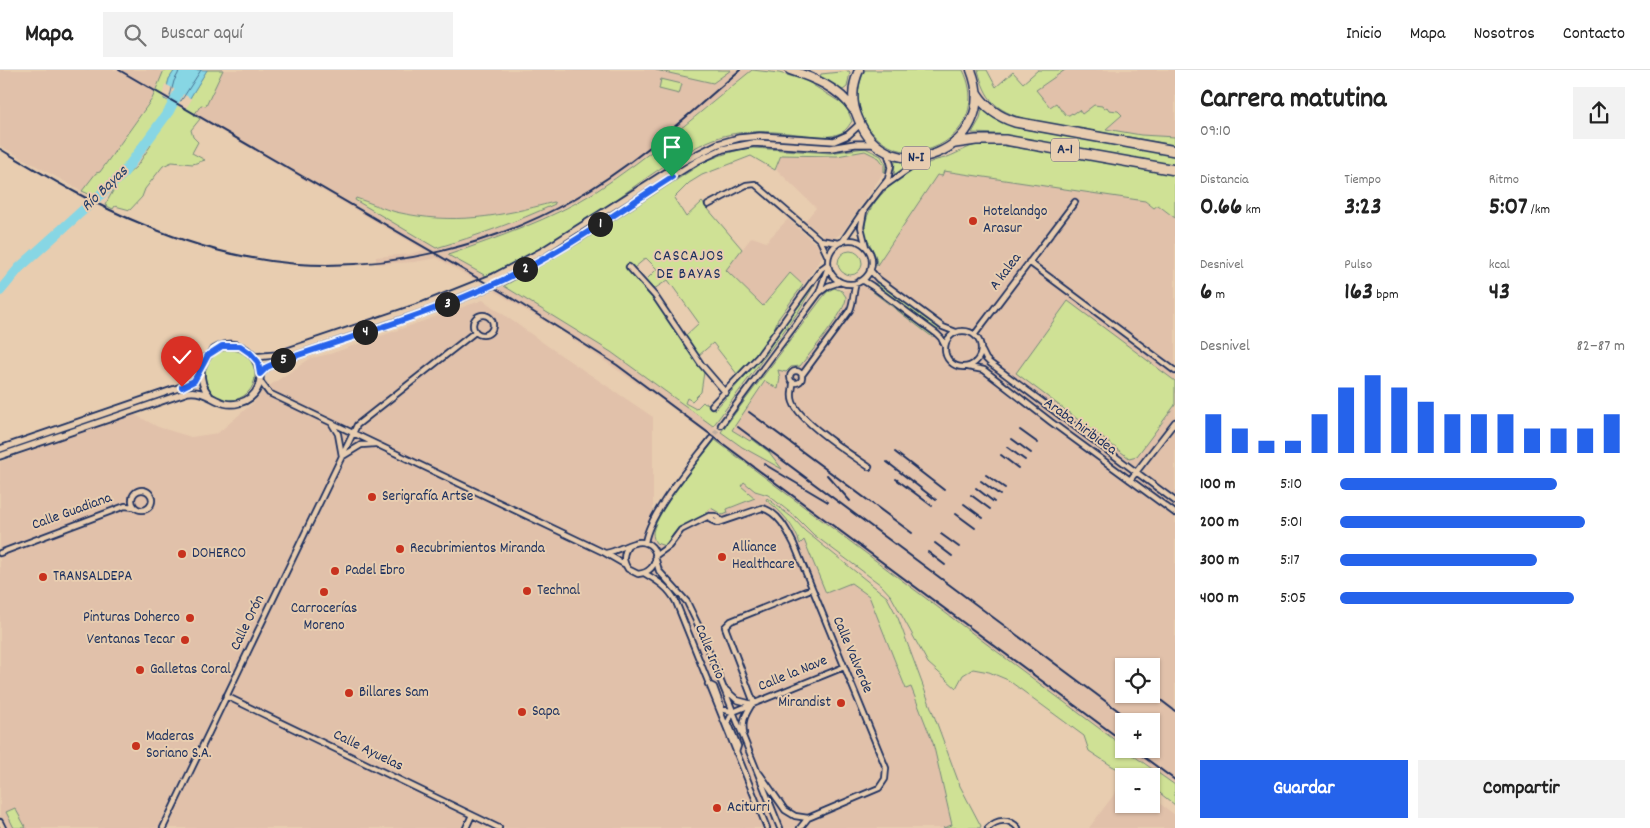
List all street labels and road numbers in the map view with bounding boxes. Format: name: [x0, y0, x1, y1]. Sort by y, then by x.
road number: A-1: [1051, 138, 1079, 162]
road number: N-I: [902, 146, 930, 170]
street label: A kalea: [985, 248, 1028, 295]
street label: Araba hiribidea: [1039, 393, 1122, 462]
street label: Calle Guadiana: [29, 487, 116, 537]
street label: Calle Orón: [225, 591, 271, 655]
street label: Calle Valverde: [826, 613, 878, 697]
street label: Calle Ircio: [688, 621, 730, 683]
street label: Calle la Nave: [755, 650, 831, 698]
street label: Calle Ayuelas: [329, 724, 407, 778]

